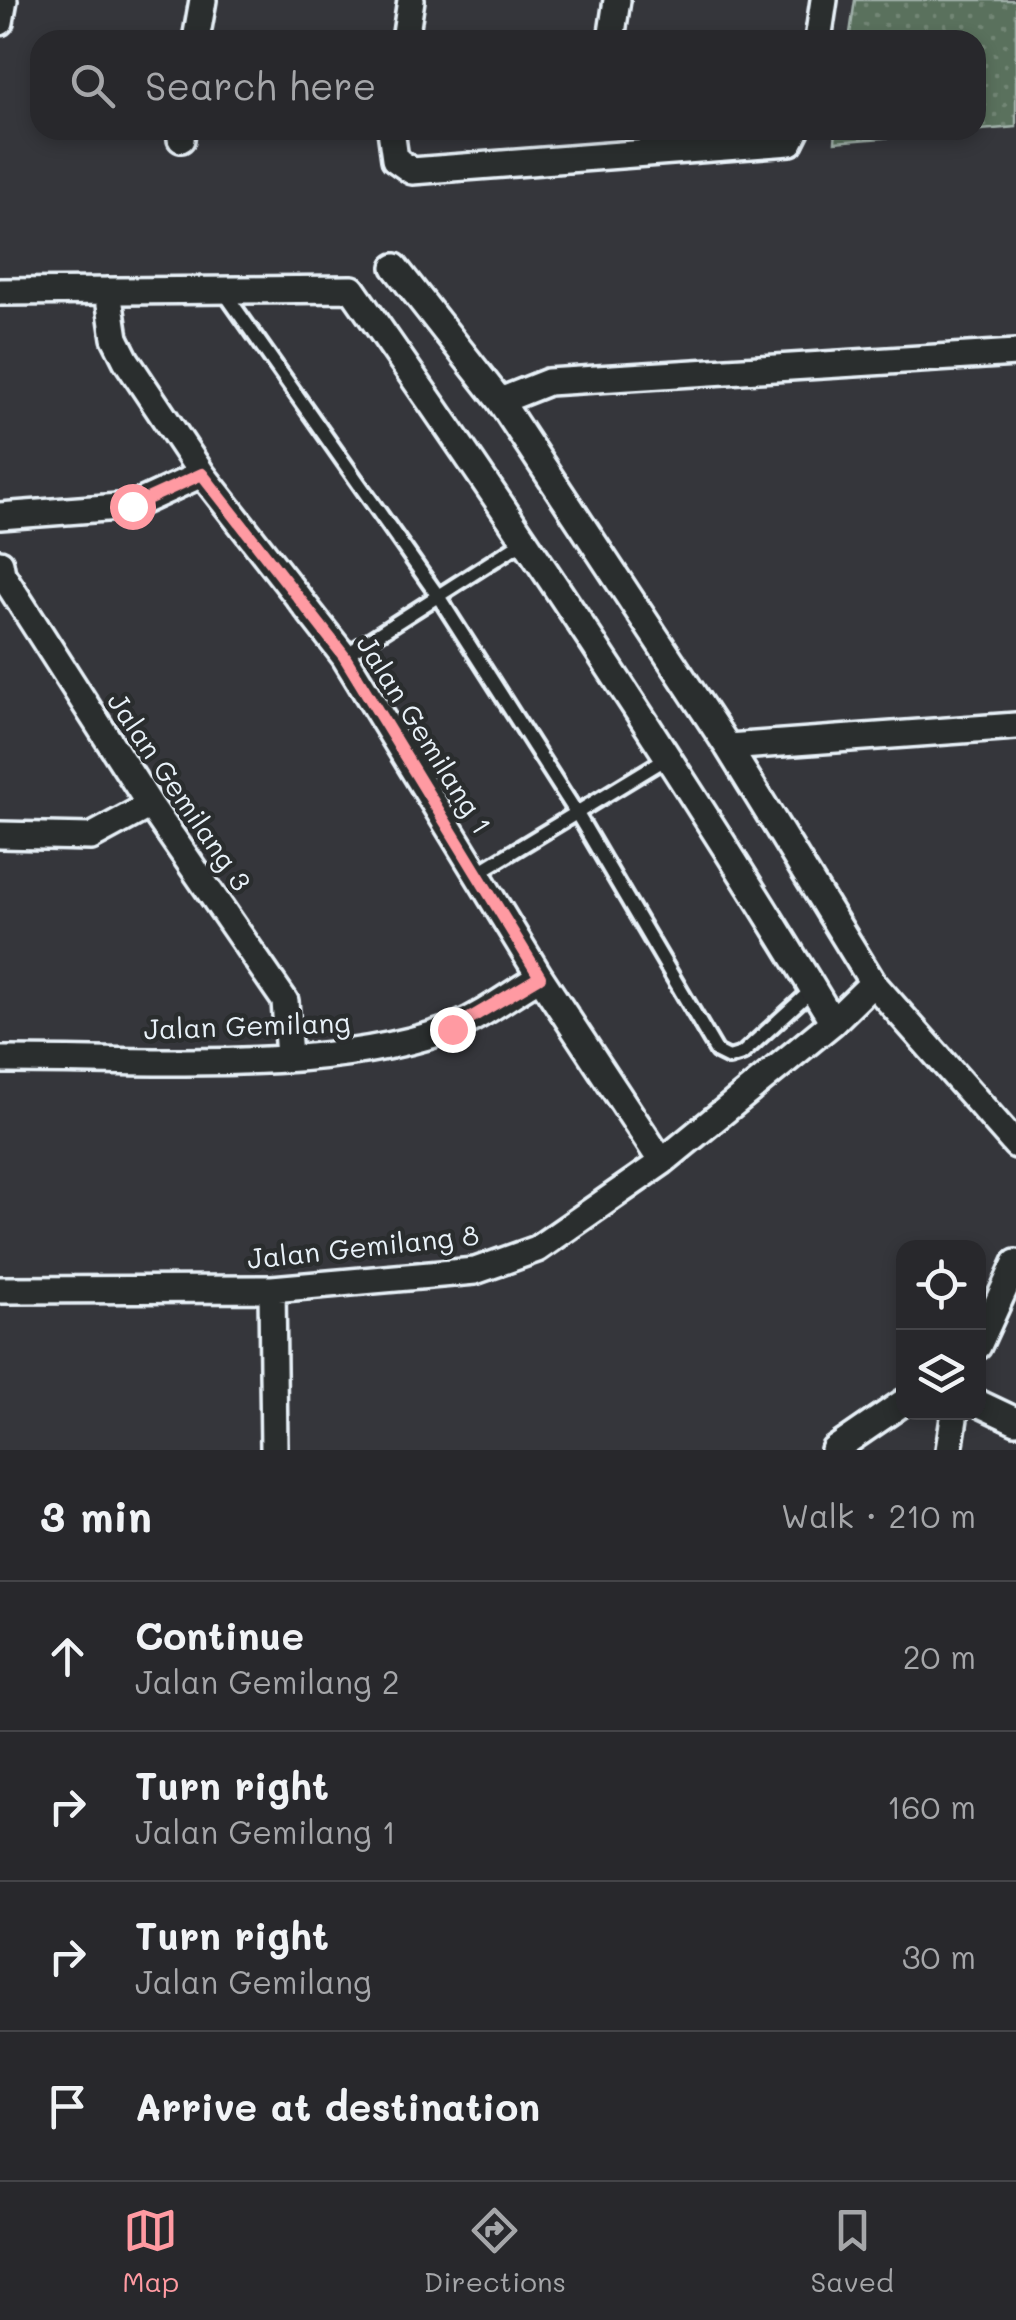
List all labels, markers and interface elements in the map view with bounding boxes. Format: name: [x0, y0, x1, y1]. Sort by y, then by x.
search box: [30, 30, 986, 140]
icon: search: [65, 58, 120, 113]
text: Search here: [145, 60, 376, 110]
route start: [110, 484, 156, 530]
street label: Jalan Gemilang 1: [349, 628, 501, 840]
street label: Jalan Gemilang 3: [100, 685, 260, 897]
street label: Jalan Gemilang: [143, 1003, 351, 1047]
route end: [430, 1007, 476, 1053]
street label: Jalan Gemilang 8: [245, 1216, 481, 1276]
map controls: [896, 1240, 986, 1420]
button: locate: [896, 1240, 986, 1330]
button: layers: [896, 1330, 986, 1420]
text: 3 min: [40, 1488, 152, 1543]
text: Walk · 210 m: [781, 1494, 976, 1536]
text: Continue: [135, 1610, 304, 1660]
icon: ahead: [40, 1629, 95, 1684]
text: 20 m: [903, 1635, 976, 1677]
text: Jalan Gemilang 2: [135, 1660, 400, 1702]
text: Turn right: [135, 1760, 329, 1810]
icon: right: [40, 1779, 95, 1834]
text: 160 m: [887, 1785, 976, 1827]
text: Jalan Gemilang 1: [135, 1810, 396, 1852]
text: Turn right: [135, 1910, 329, 1960]
icon: right: [40, 1929, 95, 1984]
text: 30 m: [902, 1935, 976, 1977]
text: Jalan Gemilang: [135, 1960, 372, 2002]
icon: arrive: [40, 2079, 95, 2134]
text: Arrive at destination: [135, 2081, 540, 2131]
tab: Map: [122, 2203, 179, 2299]
tab: Directions: [424, 2203, 566, 2299]
tab: Saved: [811, 2203, 894, 2299]

